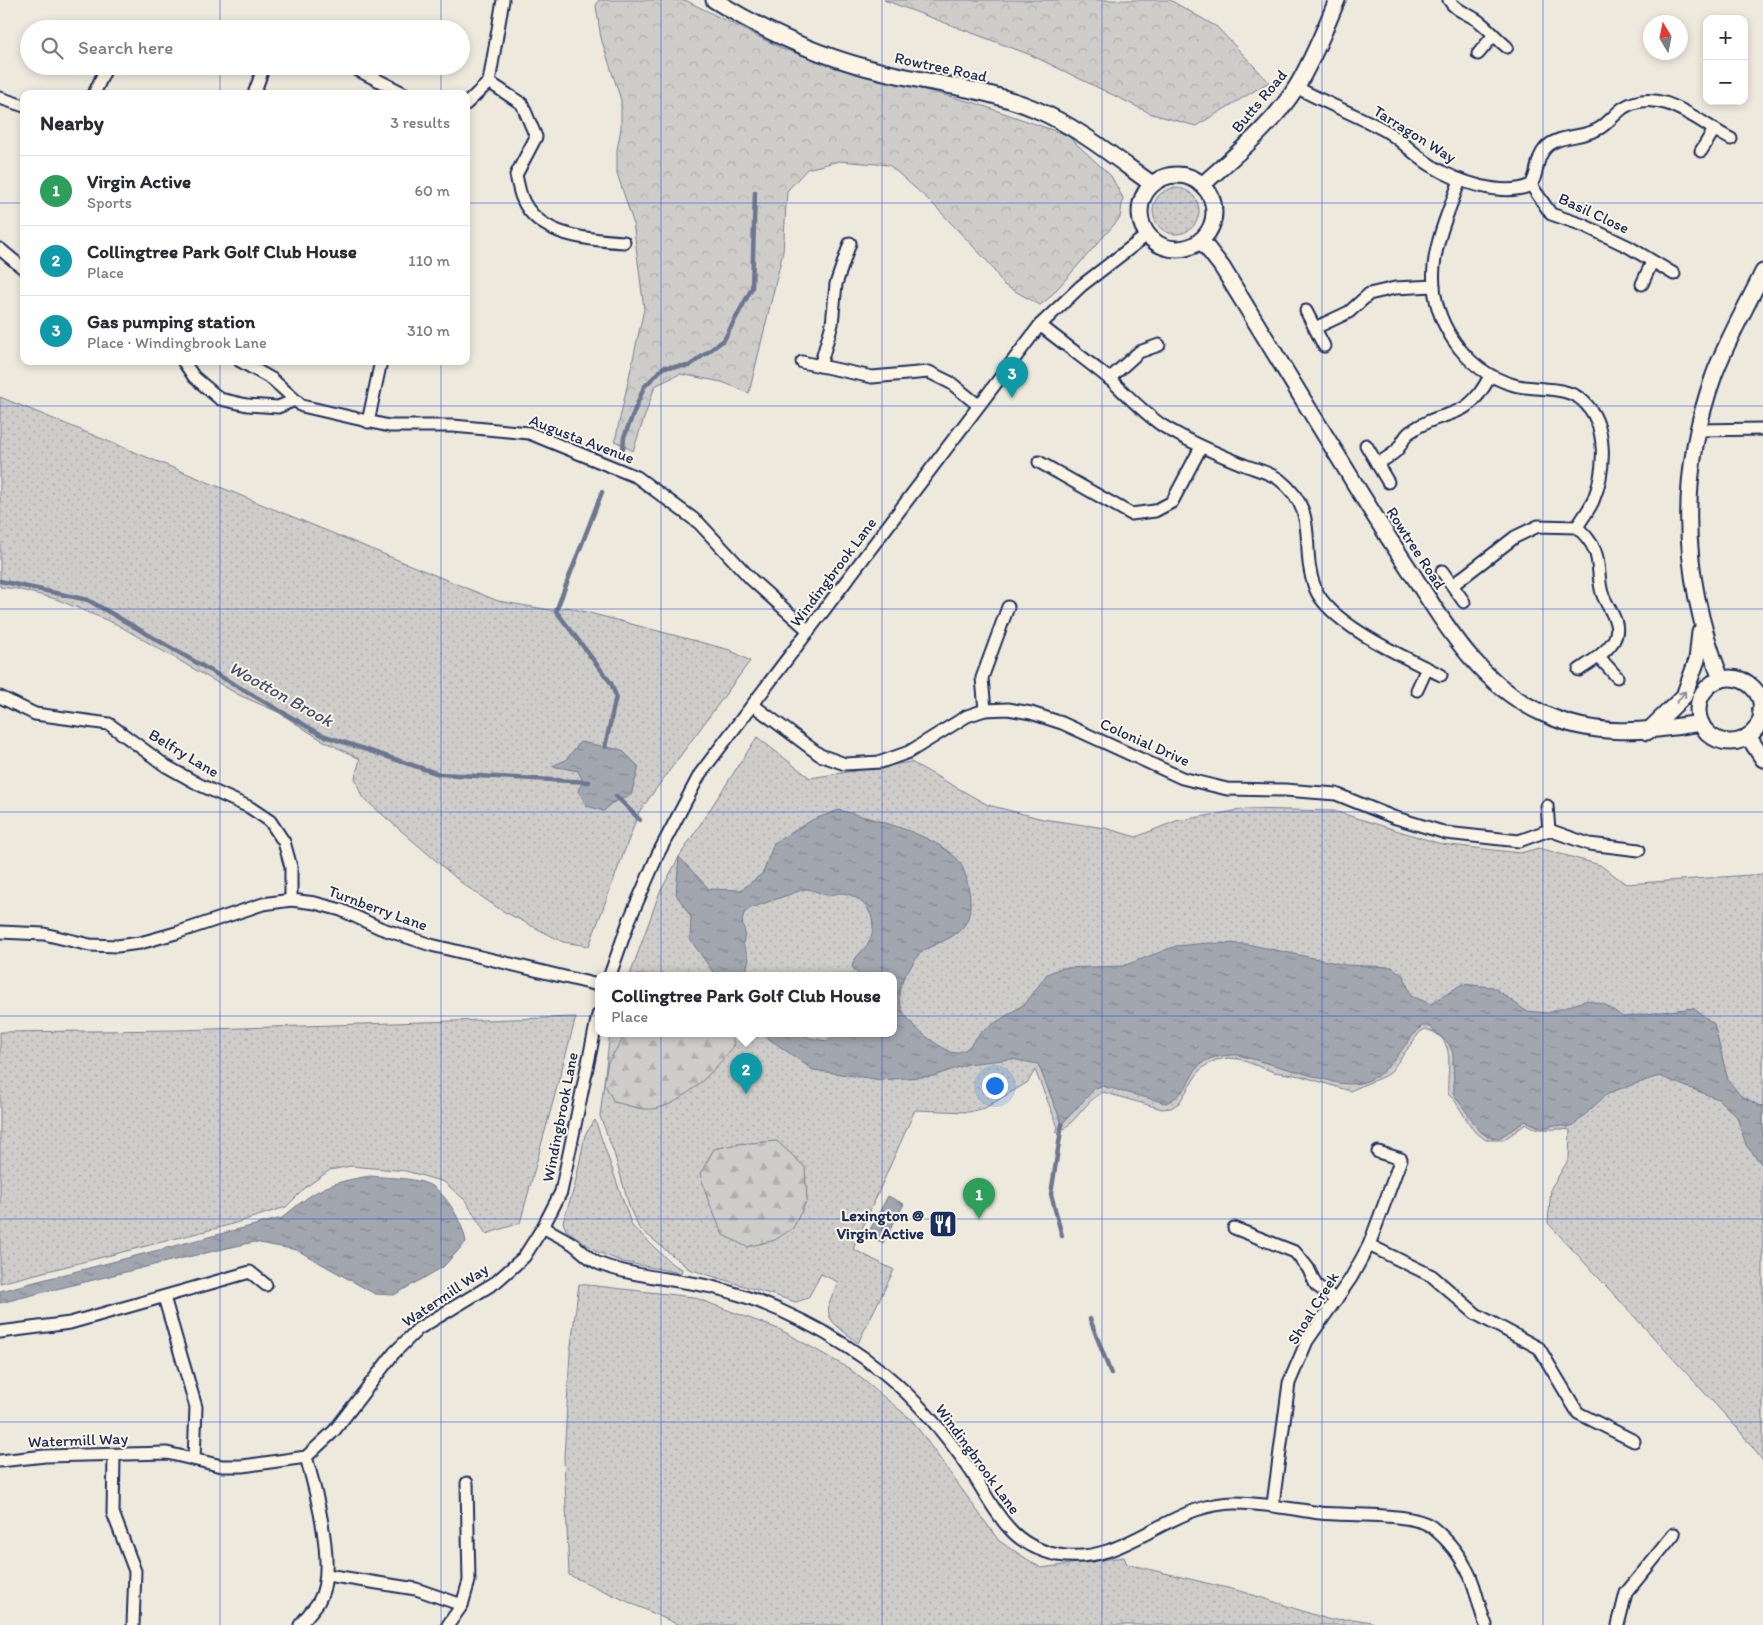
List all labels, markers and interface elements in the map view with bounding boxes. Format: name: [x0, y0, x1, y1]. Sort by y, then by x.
north arrow: [1643, 15, 1688, 60]
map controls: [1703, 15, 1748, 105]
button: +: [1703, 15, 1748, 60]
search box: [20, 20, 470, 75]
icon: search: [38, 34, 66, 62]
text: Search here: [78, 36, 173, 59]
street label: Rowtree Road: [893, 48, 989, 86]
button: −: [1703, 60, 1748, 105]
street label: Butts Road: [1227, 65, 1291, 136]
street label: Tarragon Way: [1370, 101, 1460, 167]
text: Nearby: [40, 110, 104, 135]
text: 3 results: [390, 113, 450, 132]
text: Virgin Active: [87, 170, 191, 193]
text: 1: [52, 181, 60, 200]
text: 60 m: [415, 181, 450, 200]
street label: Basil Close: [1556, 188, 1632, 238]
text: Sports: [87, 193, 132, 212]
text: Collingtree Park Golf Club House: [87, 240, 357, 263]
text: 2: [52, 251, 60, 270]
text: 110 m: [408, 251, 450, 270]
text: Place: [87, 263, 124, 282]
text: Gas pumping station: [87, 310, 255, 333]
text: 3: [52, 321, 60, 340]
text: 310 m: [407, 321, 450, 340]
text: Place · Windingbrook Lane: [87, 333, 267, 352]
pin: 3: [996, 357, 1028, 398]
street label: Augusta Avenue: [527, 410, 637, 468]
street label: Rowtree Road: [1382, 503, 1450, 593]
street label: Windingbrook Lane: [786, 513, 880, 630]
water label: Wootton Brook: [225, 656, 338, 732]
one-way arrow: [1675, 691, 1686, 704]
street label: Colonial Drive: [1097, 714, 1193, 770]
street label: Belfry Lane: [145, 725, 223, 781]
street label: Turnberry Lane: [326, 881, 430, 935]
popup: [595, 972, 897, 1037]
text: Collingtree Park Golf Club House: [611, 984, 881, 1007]
text: Place: [611, 1007, 648, 1026]
street label: Windingbrook Lane: [538, 1050, 582, 1184]
pin: 2: [730, 1053, 762, 1094]
your location: [982, 1073, 1008, 1099]
pin: 1: [963, 1178, 995, 1219]
place label: Lexington @ Virgin Active: [836, 1206, 924, 1244]
restaurant icon: Lexington @ Virgin Active: [928, 1209, 958, 1239]
street label: Watermill Way: [398, 1259, 492, 1331]
street label: Shoal Creek: [1283, 1268, 1343, 1348]
street label: Windingbrook Lane: [932, 1400, 1025, 1518]
street label: Watermill Way: [28, 1429, 129, 1451]

